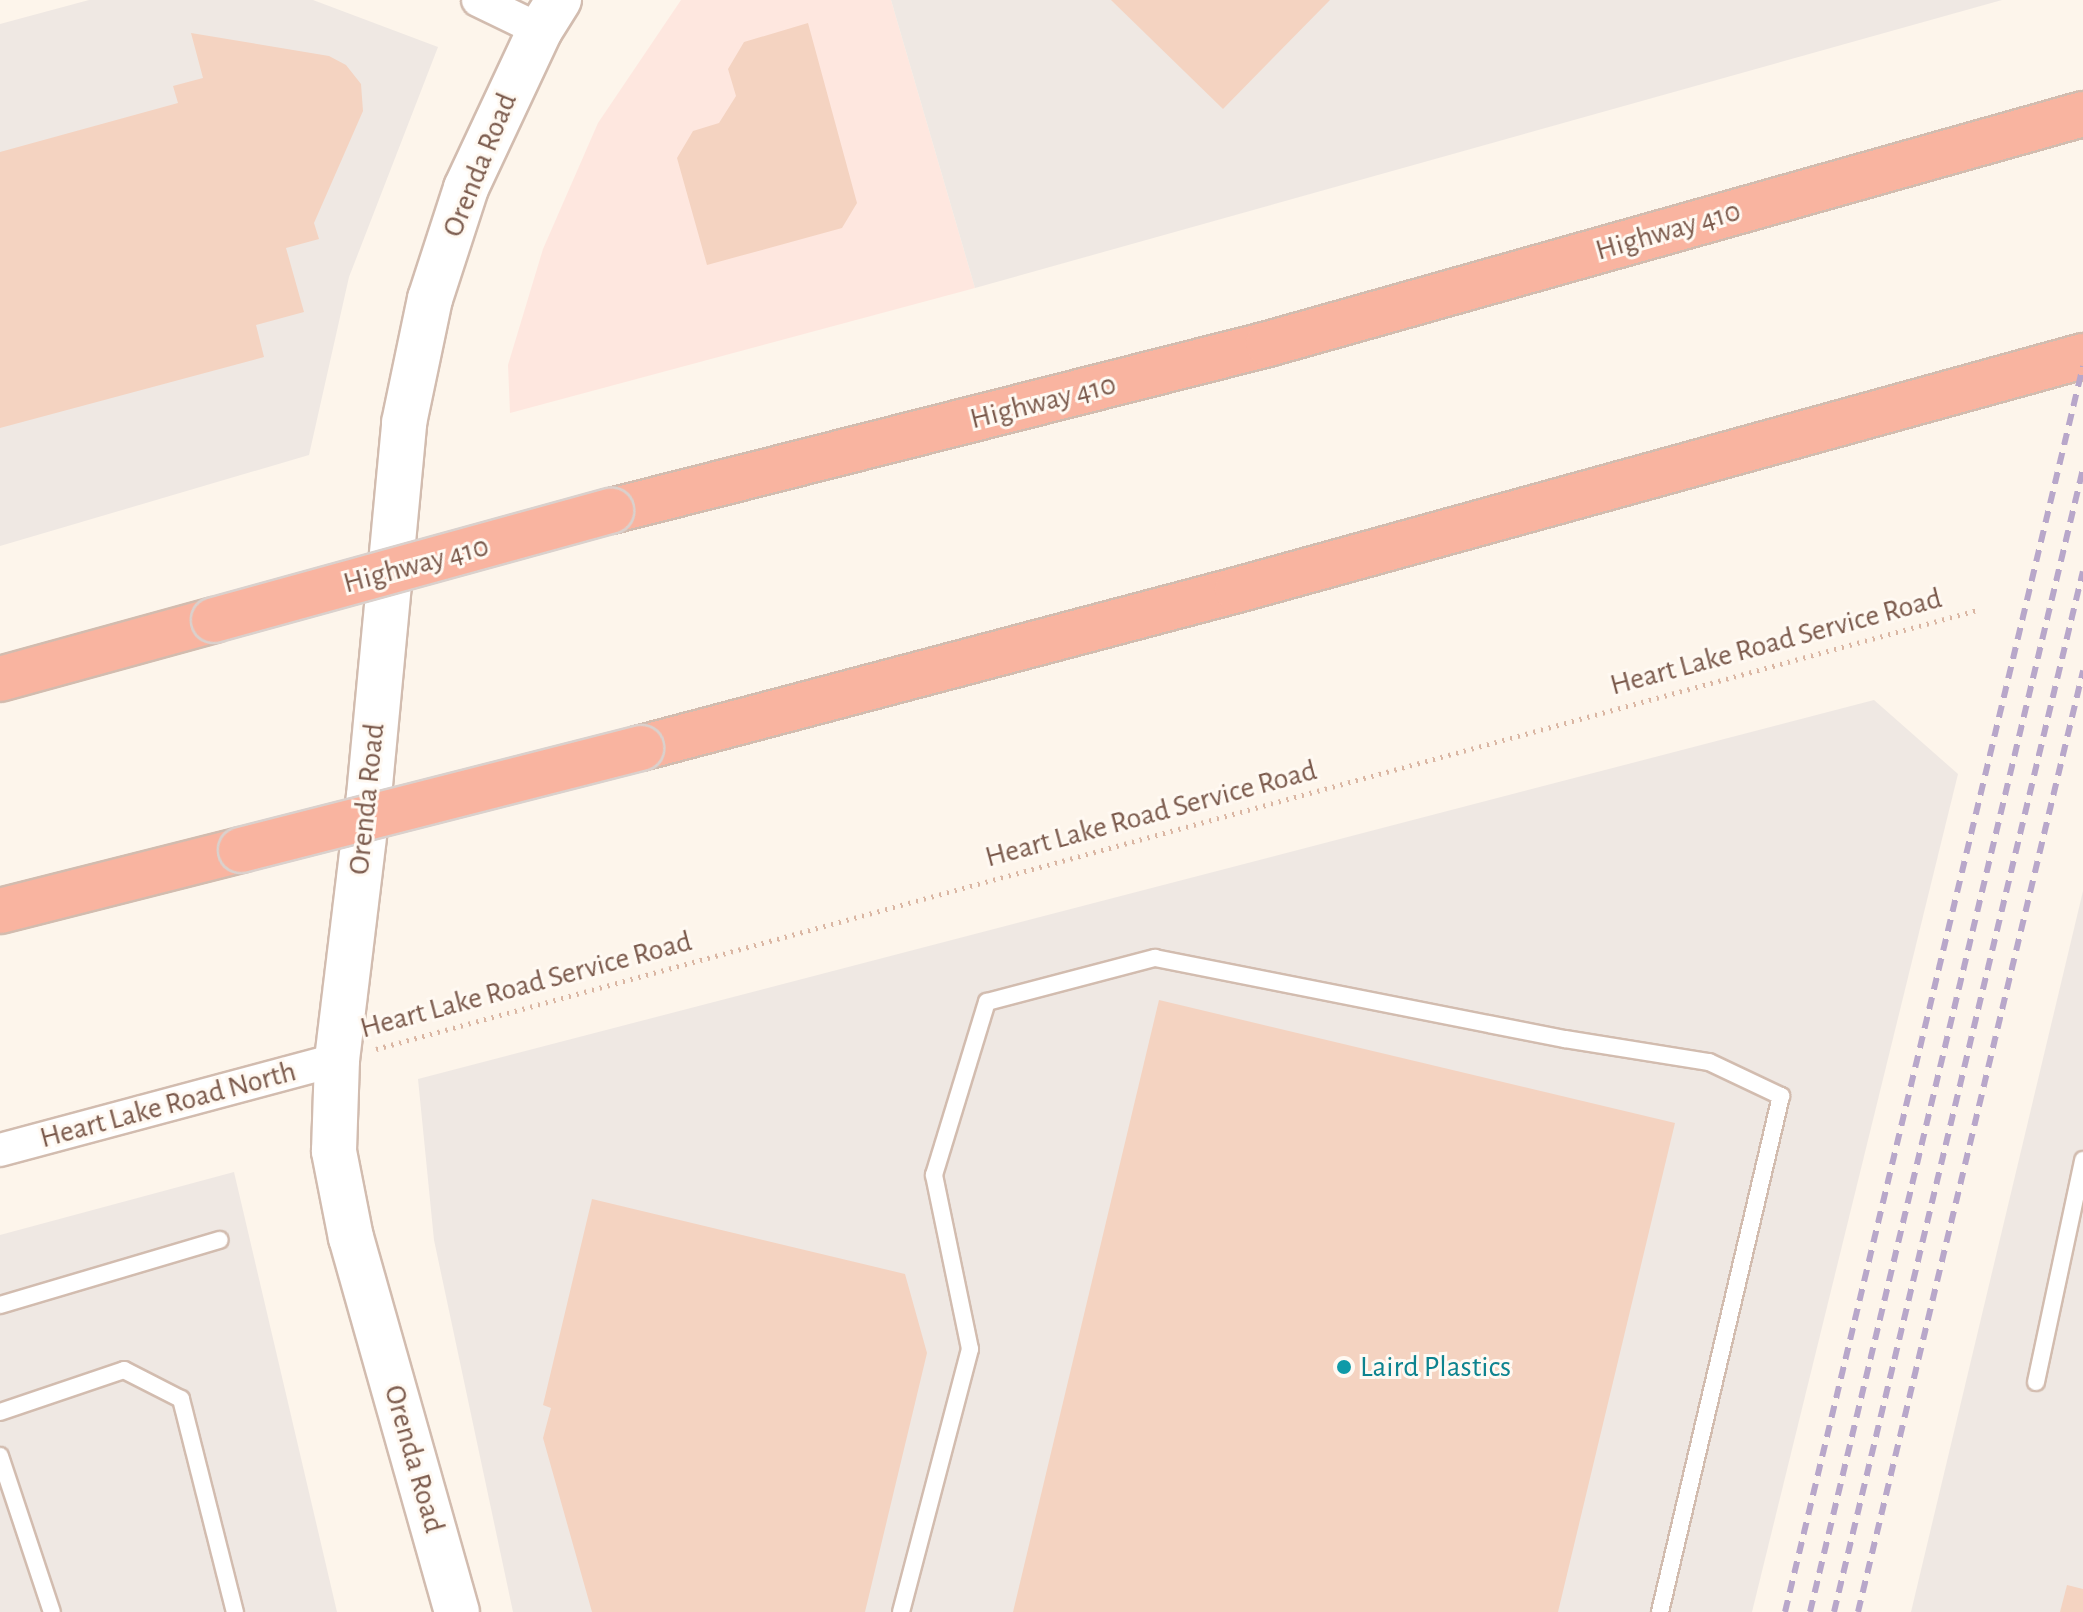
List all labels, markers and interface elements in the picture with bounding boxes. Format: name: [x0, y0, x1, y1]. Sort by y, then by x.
street label: Orenda Road: [435, 88, 525, 242]
street label: Highway 410: [1591, 193, 1745, 269]
street label: Highway 410: [966, 367, 1120, 437]
street label: Highway 410: [339, 528, 493, 602]
street label: Heart Lake Road Service Road: [1606, 580, 1946, 704]
street label: Orenda Road: [341, 722, 393, 876]
street label: Heart Lake Road Service Road: [981, 752, 1321, 876]
street label: Heart Lake Road Service Road: [356, 923, 696, 1047]
street label: Heart Lake Road North: [36, 1053, 300, 1157]
place label: Laird Plastics: [1360, 1349, 1511, 1385]
marker: Laird Plastics: [1335, 1358, 1353, 1376]
street label: Orenda Road: [376, 1381, 452, 1537]

